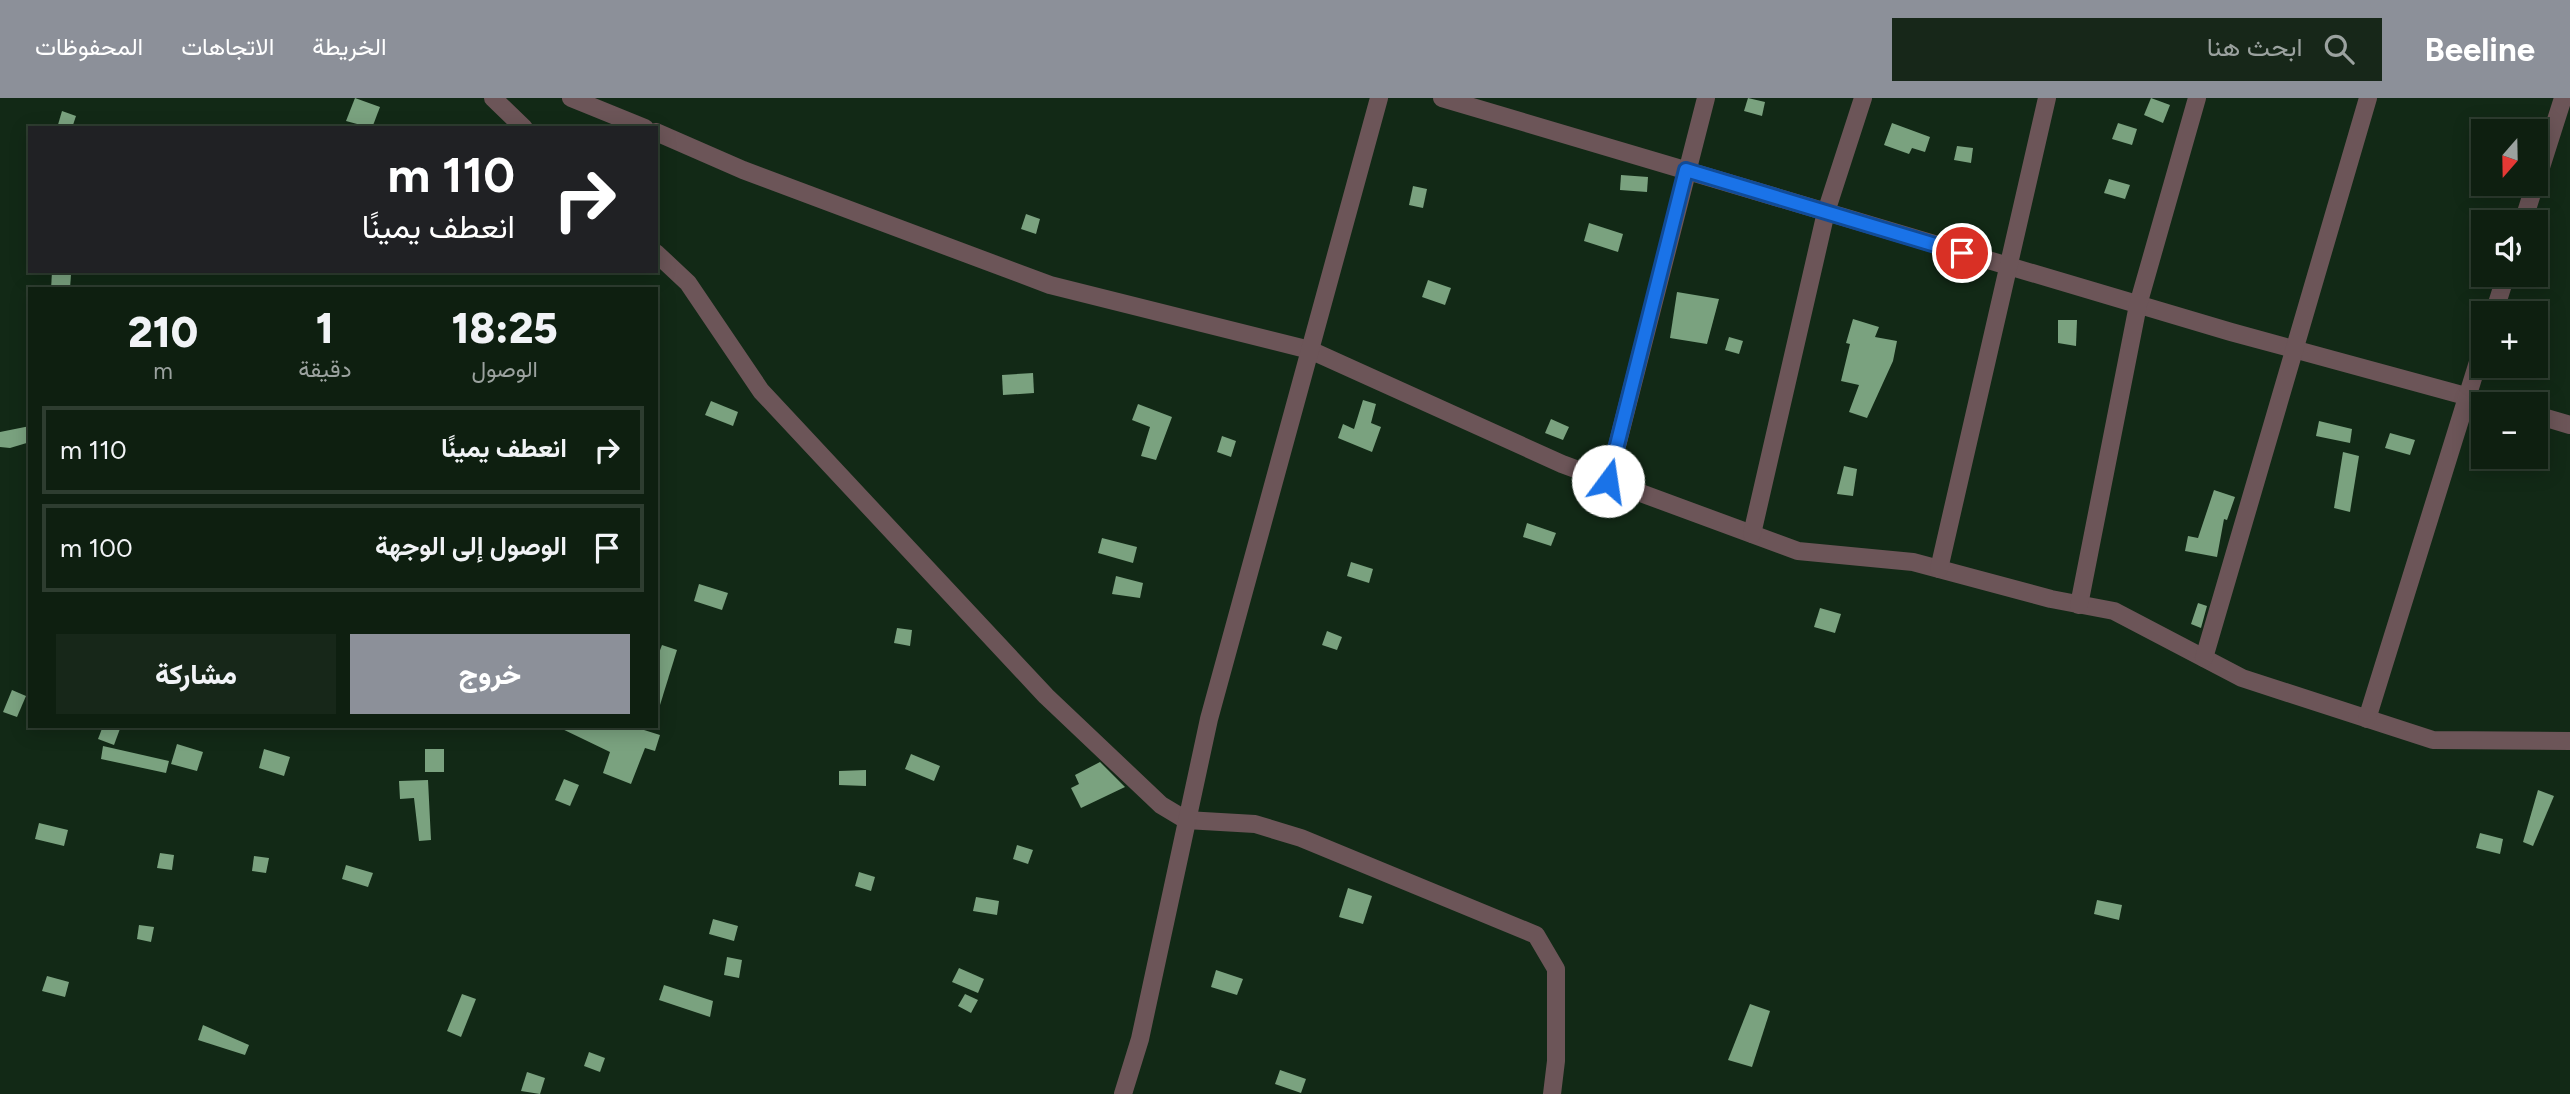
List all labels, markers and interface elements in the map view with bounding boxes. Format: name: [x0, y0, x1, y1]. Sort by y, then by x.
search box: [1892, 18, 2382, 81]
icon: search: [2320, 30, 2358, 68]
text: Beeline: [2424, 30, 2535, 69]
text: ابحث هنا: [2207, 31, 2302, 63]
text: المحفوظات: [35, 32, 143, 61]
text: الاتجاهات: [181, 32, 274, 61]
text: الخريطة: [312, 32, 387, 61]
north arrow: [2471, 119, 2548, 196]
map controls: [2471, 119, 2548, 469]
text: 110 m: [387, 145, 515, 204]
icon: right: [539, 154, 630, 245]
text: انعطف يمينًا: [362, 208, 515, 246]
button: sound: [2471, 210, 2548, 287]
pin: [1932, 223, 1992, 283]
icon: arrive: [1943, 234, 1981, 272]
button: +: [2471, 301, 2548, 378]
text: 1: [316, 303, 334, 354]
text: 18:25: [452, 303, 558, 354]
text: 210: [128, 307, 198, 358]
text: دقيقة: [298, 355, 351, 383]
text: الوصول: [472, 355, 538, 383]
text: m: [153, 357, 173, 385]
button: −: [2471, 392, 2548, 469]
icon: right: [588, 431, 626, 469]
text: انعطف يمينًا: [441, 432, 567, 464]
text: 110 m: [60, 434, 127, 466]
position arrow: [1571, 444, 1645, 518]
icon: arrive: [588, 529, 626, 567]
text: الوصول إلى الوجهة: [375, 530, 567, 562]
text: 100 m: [60, 532, 133, 564]
button: مشاركة: [56, 634, 336, 714]
button: خروج: [350, 634, 630, 714]

